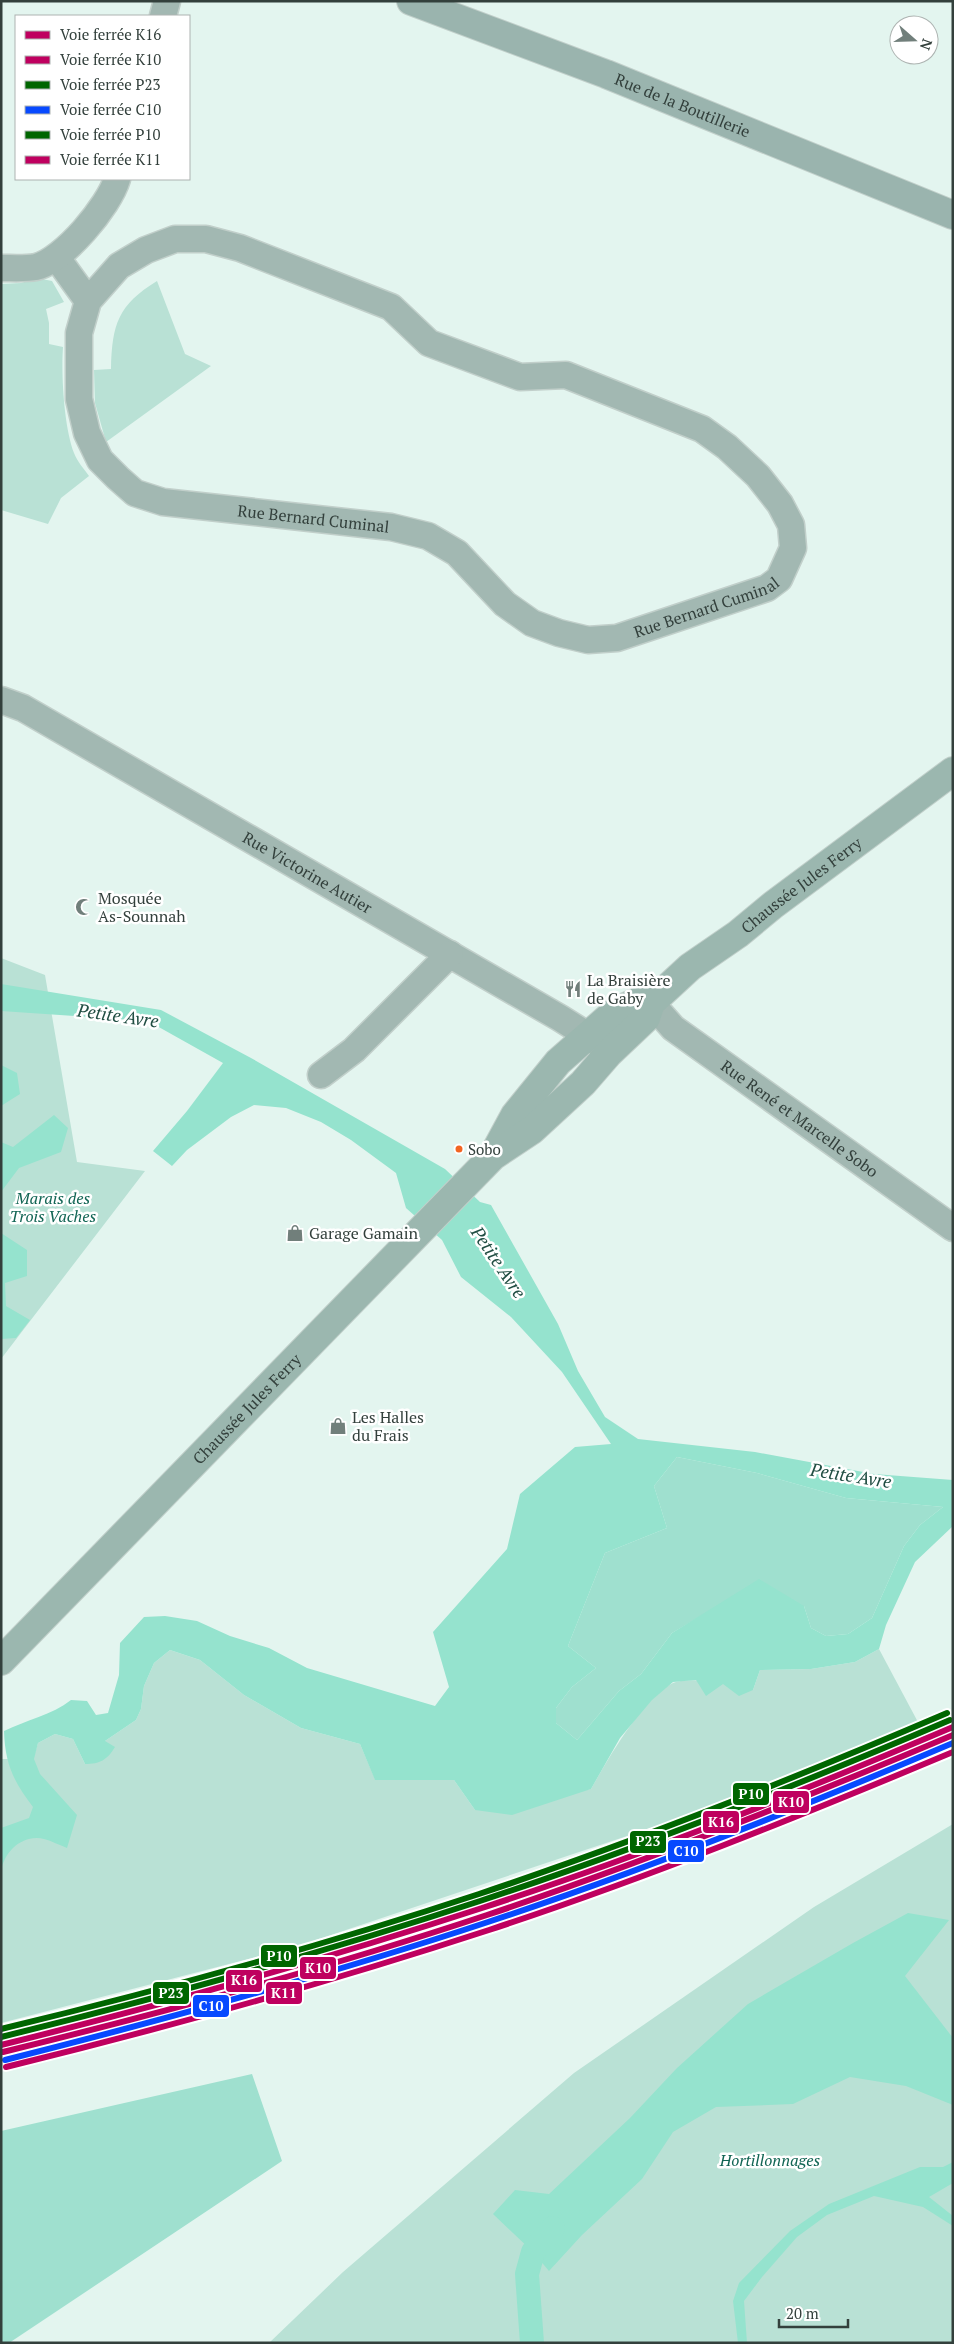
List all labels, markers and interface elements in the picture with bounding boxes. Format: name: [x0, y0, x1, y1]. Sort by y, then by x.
legend: [15, 15, 190, 180]
north arrow: [889, 15, 939, 65]
text: Voie ferrée K16: [60, 24, 161, 44]
text: N: [916, 36, 937, 53]
text: Voie ferrée K10: [60, 49, 161, 69]
street label: Rue de la Boutillerie: [612, 68, 754, 143]
text: Voie ferrée P23: [60, 74, 161, 94]
text: Voie ferrée C10: [60, 99, 161, 119]
text: Voie ferrée P10: [60, 124, 161, 144]
text: Voie ferrée K11: [60, 149, 161, 169]
street label: Rue Bernard Cuminal: [236, 499, 391, 538]
street label: Rue Bernard Cuminal: [631, 572, 784, 643]
street label: Rue Victorine Autier: [239, 826, 377, 919]
street label: Chaussée Jules Ferry: [736, 831, 867, 938]
place label: Mosquée As-Sounnah: [98, 887, 186, 927]
mosque icon: Mosquée As-Sounnah: [74, 897, 94, 917]
place label: La Braisière de Gaby: [587, 969, 671, 1009]
restaurant icon: La Braisière de Gaby: [563, 979, 583, 999]
water label: Petite Avre: [75, 997, 160, 1033]
street label: Rue René et Marcelle Sobo: [717, 1055, 883, 1182]
place label: Sobo: [468, 1139, 501, 1159]
marker: Sobo: [454, 1144, 464, 1154]
park label: Marais des Trois Vaches: [10, 1187, 96, 1227]
water label: Petite Avre: [466, 1221, 532, 1303]
place label: Garage Gamain: [309, 1222, 418, 1244]
shop icon: Garage Gamain: [285, 1223, 305, 1243]
street label: Chaussée Jules Ferry: [188, 1348, 306, 1469]
place label: Les Halles du Frais: [352, 1406, 424, 1446]
shop icon: Les Halles du Frais: [328, 1416, 348, 1436]
water label: Petite Avre: [808, 1457, 893, 1493]
line badge: P10: [732, 1782, 770, 1806]
text: P10: [739, 1784, 763, 1803]
line badge: K10: [772, 1790, 810, 1814]
text: K10: [778, 1792, 804, 1811]
line badge: K16: [702, 1810, 740, 1834]
text: K16: [708, 1812, 734, 1831]
line badge: P23: [629, 1830, 667, 1854]
text: P23: [636, 1831, 660, 1850]
line badge: C10: [667, 1839, 705, 1863]
text: C10: [674, 1841, 699, 1860]
line badge: P10: [260, 1944, 298, 1968]
text: P10: [267, 1946, 291, 1965]
line badge: K10: [299, 1956, 337, 1980]
text: K10: [305, 1958, 331, 1977]
line badge: K16: [225, 1969, 263, 1993]
text: K16: [231, 1970, 257, 1989]
line badge: P23: [152, 1981, 190, 2005]
line badge: K11: [265, 1981, 303, 2005]
text: P23: [159, 1983, 183, 2002]
text: K11: [271, 1983, 297, 2002]
line badge: C10: [192, 1994, 230, 2018]
text: C10: [199, 1996, 224, 2015]
park label: Hortillonnages: [719, 2149, 821, 2171]
scale bar: [779, 2296, 848, 2328]
text: 20 m: [786, 2303, 819, 2323]

